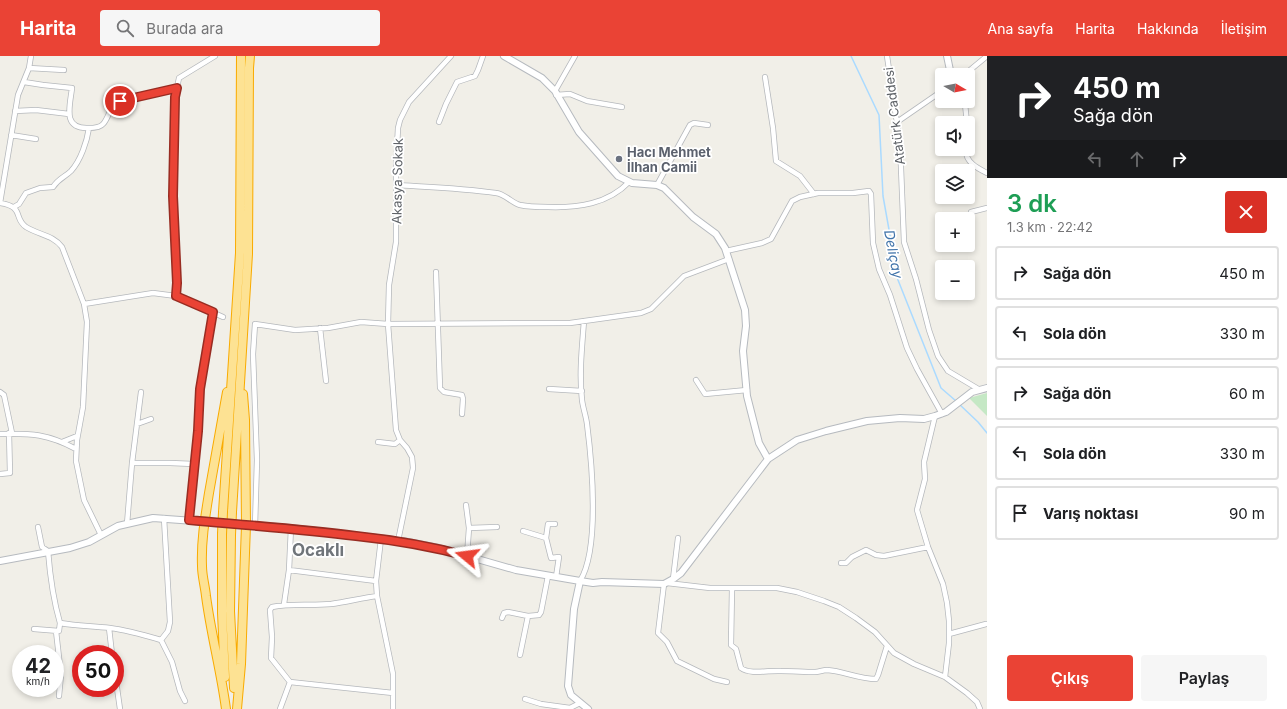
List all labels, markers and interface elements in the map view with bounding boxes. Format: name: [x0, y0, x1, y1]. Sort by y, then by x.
search box: [100, 10, 380, 46]
text: Harita: [20, 17, 76, 40]
icon: search: [114, 17, 136, 39]
text: Burada ara: [146, 19, 223, 38]
text: Ana sayfa: [988, 20, 1053, 37]
text: Harita: [1075, 20, 1115, 37]
text: Hakkında: [1137, 20, 1199, 37]
text: İletişim: [1221, 20, 1267, 37]
street label: Atatürk Caddesi: [880, 66, 908, 166]
north arrow: [935, 68, 975, 108]
map controls: [935, 68, 975, 300]
text: 450 m: [1073, 71, 1161, 105]
icon: right: [1007, 72, 1059, 124]
pin: [103, 84, 137, 118]
icon: arrive: [109, 90, 131, 112]
text: Sağa dön: [1073, 105, 1153, 126]
button: sound: [935, 116, 975, 156]
street label: Akasya Sokak: [388, 138, 406, 224]
place label: Hacı Mehmet İlhan Camii: [627, 144, 711, 175]
icon: left: [1084, 148, 1106, 170]
icon: ahead: [1126, 148, 1148, 170]
icon: right: [1168, 148, 1190, 170]
marker: Hacı Mehmet İlhan Camii: [614, 154, 624, 164]
button: layers: [935, 164, 975, 204]
text: 3 dk: [1007, 189, 1057, 218]
button: close: [1225, 191, 1267, 233]
button: +: [935, 212, 975, 252]
text: 1.3 km · 22:42: [1007, 219, 1093, 235]
water label: Deliçay: [881, 228, 907, 281]
button: −: [935, 260, 975, 300]
icon: right: [1009, 262, 1031, 284]
text: Sağa dön: [1043, 264, 1111, 283]
text: 450 m: [1219, 264, 1265, 283]
icon: left: [1009, 322, 1031, 344]
text: Sola dön: [1043, 324, 1106, 343]
text: 330 m: [1220, 324, 1265, 343]
icon: right: [1009, 382, 1031, 404]
text: Sağa dön: [1043, 384, 1111, 403]
text: 60 m: [1229, 384, 1265, 403]
icon: left: [1009, 442, 1031, 464]
text: Sola dön: [1043, 444, 1106, 463]
text: 330 m: [1220, 444, 1265, 463]
icon: arrive: [1009, 502, 1031, 524]
text: Varış noktası: [1043, 504, 1138, 523]
text: 90 m: [1229, 504, 1265, 523]
position arrow: [446, 535, 488, 577]
district label: Ocaklı: [292, 540, 344, 560]
speed limit sign: 50: [72, 645, 124, 697]
text: 42: [25, 654, 51, 678]
button: Çıkış: [1007, 655, 1133, 701]
button: Paylaş: [1141, 655, 1267, 701]
text: km/h: [26, 675, 50, 687]

